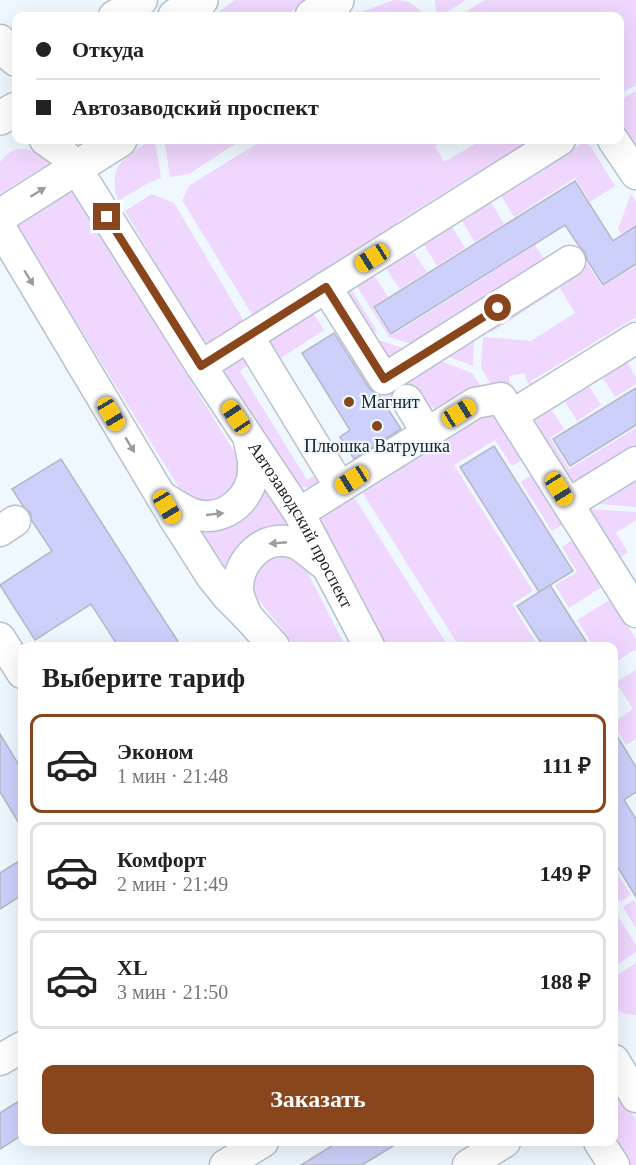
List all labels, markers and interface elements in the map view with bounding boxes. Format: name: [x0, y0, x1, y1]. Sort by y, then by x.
text: Откуда: [72, 37, 144, 62]
text: Автозаводский проспект: [72, 95, 319, 120]
one-way arrow: [30, 186, 46, 197]
route end: [93, 203, 120, 230]
car: [352, 241, 392, 275]
one-way arrow: [24, 270, 35, 286]
route start: [484, 294, 511, 321]
place label: Магнит: [361, 392, 420, 412]
car: [94, 394, 128, 434]
marker: Магнит: [342, 395, 356, 409]
car: [439, 396, 479, 430]
car: [218, 397, 254, 437]
marker: Плюшка Ватрушка: [370, 419, 384, 433]
place label: Плюшка Ватрушка: [304, 436, 450, 456]
one-way arrow: [124, 437, 135, 453]
street label: Автозаводский проспект: [244, 438, 357, 611]
car: [332, 463, 372, 497]
car: [542, 469, 576, 509]
car: [150, 487, 184, 527]
one-way arrow: [205, 509, 224, 519]
one-way arrow: [268, 538, 287, 548]
text: Выберите тариф: [42, 663, 245, 693]
icon: car: [45, 737, 99, 791]
text: Эконом: [117, 739, 194, 764]
text: 111 ₽: [542, 753, 591, 778]
text: 1 мин · 21:48: [117, 765, 228, 787]
icon: car: [45, 845, 99, 899]
text: Комфорт: [117, 847, 206, 872]
text: 149 ₽: [540, 861, 591, 886]
text: 2 мин · 21:49: [117, 873, 228, 895]
icon: car: [45, 953, 99, 1007]
text: XL: [117, 955, 148, 980]
text: 188 ₽: [540, 969, 591, 994]
text: 3 мин · 21:50: [117, 981, 228, 1003]
button: Заказать: [42, 1065, 594, 1134]

